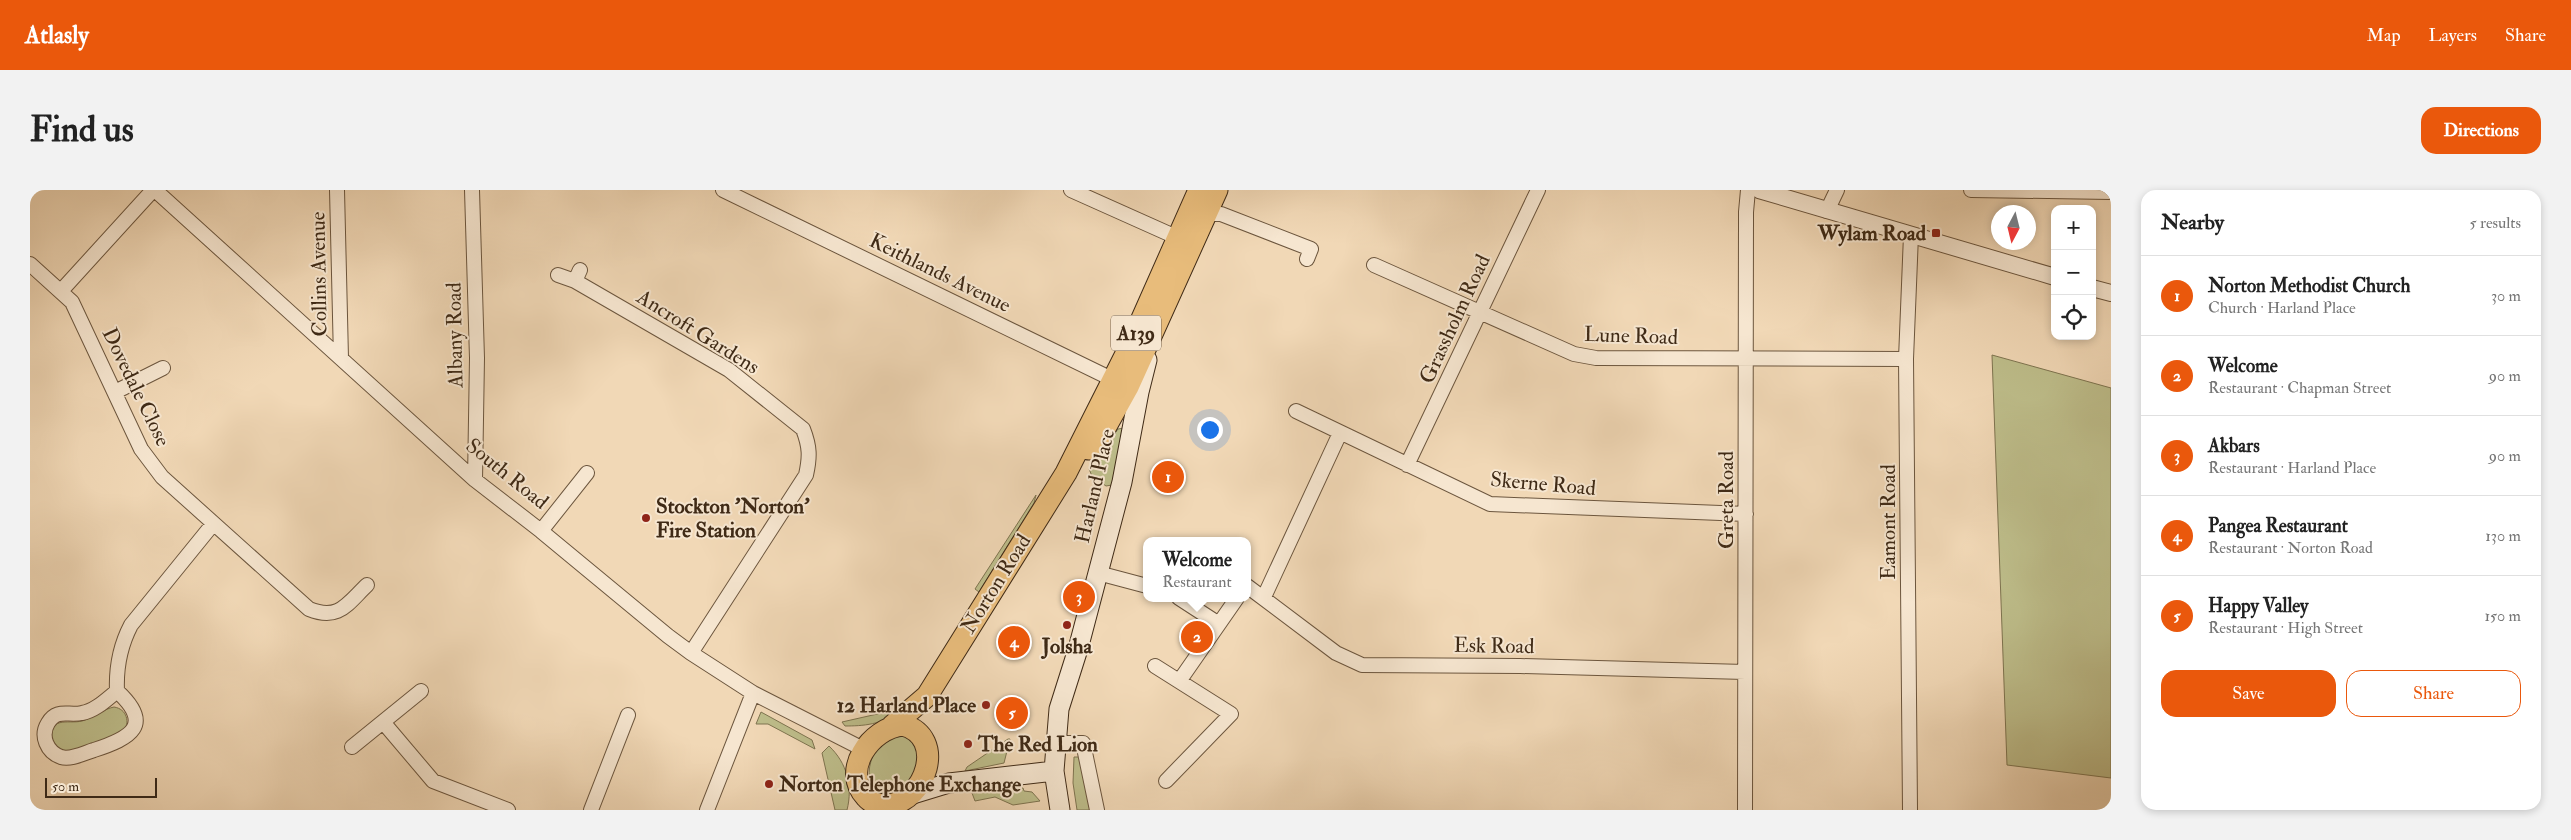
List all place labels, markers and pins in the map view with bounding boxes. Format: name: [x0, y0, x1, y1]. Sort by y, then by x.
place label: Wylam Road: [1817, 220, 1927, 247]
marker: Wylam Road: [1930, 227, 1942, 239]
pin: 1: [1152, 458, 1184, 496]
place label: Stockton 'Norton' Fire Station: [656, 493, 810, 544]
marker: Stockton 'Norton' Fire Station: [640, 512, 652, 524]
pin: 3: [1063, 578, 1095, 616]
pin: 2: [1181, 618, 1213, 656]
marker: Jolsha: [1061, 619, 1073, 631]
pin: 4: [998, 623, 1030, 661]
place label: Jolsha: [1041, 633, 1094, 660]
place label: 12 Harland Place: [837, 692, 976, 719]
pin: 5: [996, 694, 1028, 732]
marker: 12 Harland Place: [980, 699, 992, 711]
place label: The Red Lion: [977, 731, 1098, 758]
marker: The Red Lion: [962, 738, 974, 750]
place label: Norton Telephone Exchange: [778, 771, 1021, 798]
marker: Norton Telephone Exchange: [763, 778, 775, 790]

